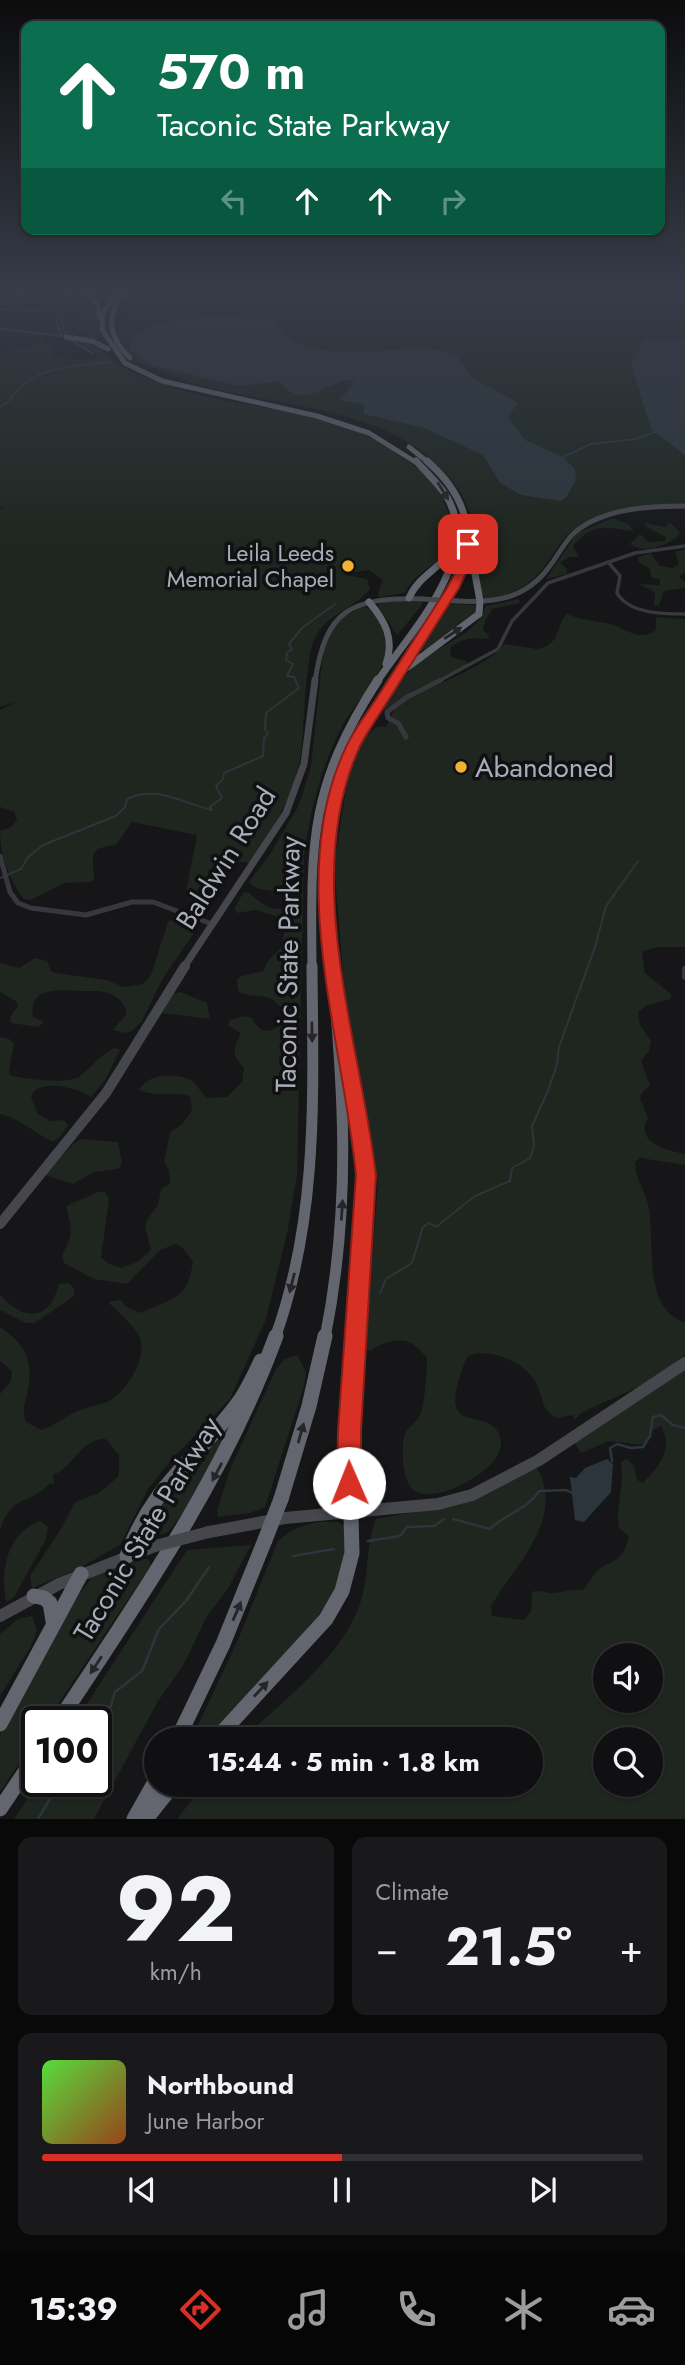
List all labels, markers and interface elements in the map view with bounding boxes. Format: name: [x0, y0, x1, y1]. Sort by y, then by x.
text: 570 m: [157, 37, 305, 107]
icon: ahead: [42, 49, 133, 140]
text: Taconic State Parkway: [157, 102, 450, 148]
icon: left: [215, 182, 253, 220]
icon: ahead: [288, 182, 326, 220]
icon: ahead: [361, 182, 399, 220]
icon: right: [434, 182, 472, 220]
one-way arrow: [436, 482, 449, 501]
pin: [438, 514, 498, 574]
icon: arrive: [449, 525, 487, 563]
place label: Leila Leeds Memorial Chapel: [167, 536, 334, 596]
marker: Leila Leeds Memorial Chapel: [340, 558, 356, 574]
one-way arrow: [444, 627, 463, 640]
place label: Abandoned: [475, 747, 614, 788]
marker: Abandoned: [453, 759, 469, 775]
street label: Baldwin Road: [166, 779, 286, 937]
street label: Taconic State Parkway: [265, 835, 311, 1092]
one-way arrow: [306, 1022, 318, 1044]
one-way arrow: [337, 1199, 348, 1221]
one-way arrow: [286, 1272, 297, 1294]
street label: Taconic State Parkway: [63, 1408, 231, 1649]
one-way arrow: [297, 1423, 307, 1444]
position arrow: [312, 1446, 386, 1520]
one-way arrow: [211, 1462, 223, 1482]
one-way arrow: [231, 1601, 243, 1621]
map controls: [593, 1643, 663, 1797]
button: sound: [593, 1643, 663, 1713]
one-way arrow: [89, 1655, 102, 1674]
one-way arrow: [253, 1681, 270, 1698]
speed limit sign: 100: [21, 1706, 112, 1797]
button: search: [593, 1727, 663, 1797]
text: 15:44 · 5 min · 1.8 km: [207, 1743, 480, 1781]
text: 92: [115, 1844, 236, 1975]
text: Climate: [376, 1875, 449, 1909]
text: 21.5°: [446, 1909, 572, 1985]
text: −: [376, 1921, 398, 1976]
text: +: [620, 1921, 643, 1976]
text: km/h: [150, 1955, 202, 1989]
text: Northbound: [147, 2066, 294, 2104]
text: June Harbor: [147, 2104, 264, 2138]
icon: previous: [123, 2171, 161, 2209]
icon: pause: [323, 2171, 361, 2209]
icon: next: [524, 2171, 562, 2209]
icon: directions: [176, 2285, 225, 2334]
icon: music: [284, 2285, 333, 2334]
icon: phone: [392, 2285, 441, 2334]
icon: climate: [499, 2285, 548, 2334]
icon: car: [607, 2285, 656, 2334]
text: 15:39: [29, 2286, 118, 2332]

